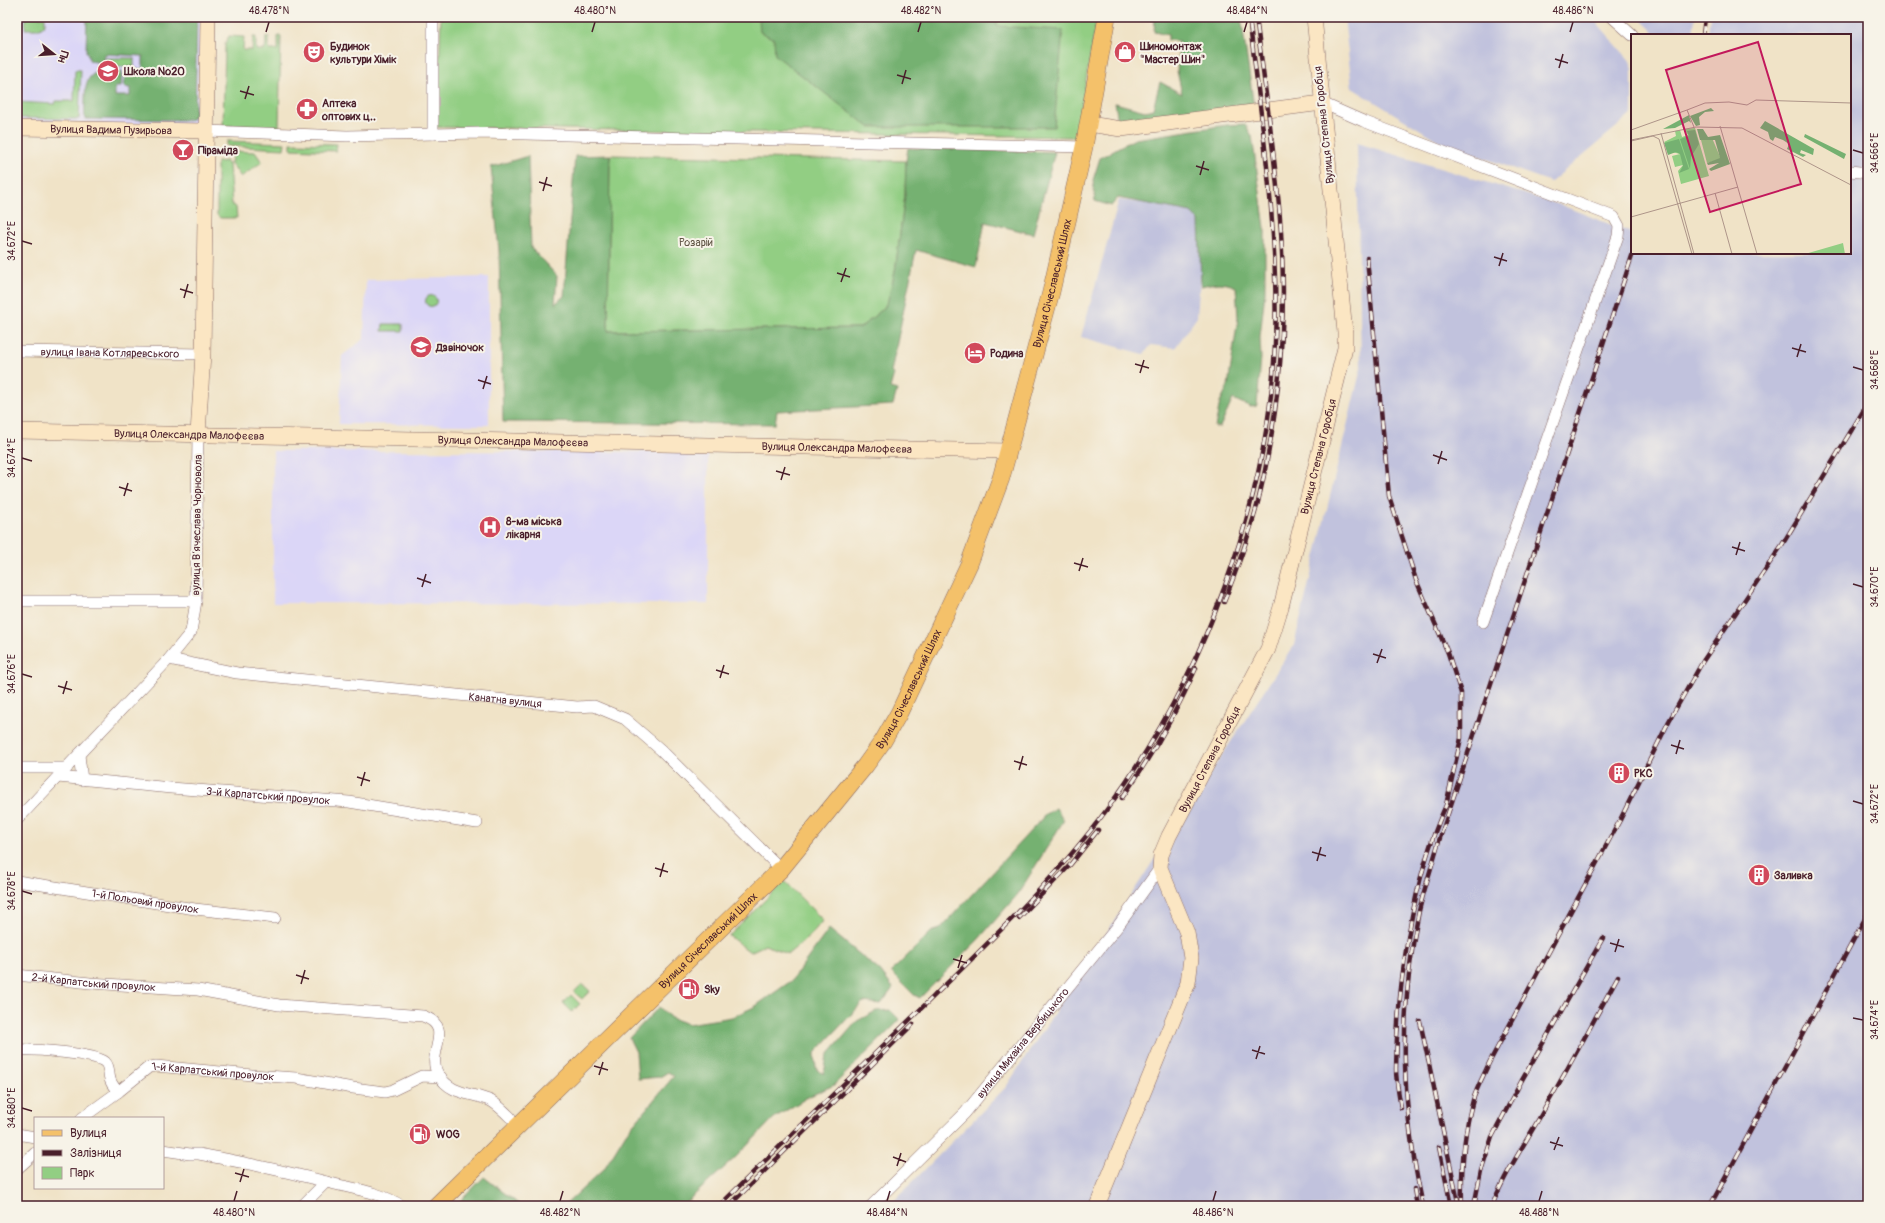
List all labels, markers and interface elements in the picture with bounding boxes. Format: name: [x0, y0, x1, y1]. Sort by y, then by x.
text: 48.478°N: [249, 5, 289, 17]
text: 48.480°N: [574, 5, 616, 17]
text: 48.482°N: [901, 5, 942, 17]
text: 48.484°N: [1227, 5, 1268, 17]
text: 48.486°N: [1553, 5, 1594, 17]
north arrow: [34, 34, 74, 74]
inset map: [1631, 34, 1851, 254]
theatre icon: Будинок культури Хімік: [301, 39, 327, 65]
shop icon: Шиномонтаж "Мастер Шин": [1112, 39, 1138, 65]
place label: Будинок культури Хімік: [330, 40, 397, 66]
place label: Шиномонтаж "Мастер Шин": [1139, 40, 1205, 66]
text: Пн: [55, 49, 71, 65]
school or university icon: Школа №20: [95, 58, 121, 84]
place label: Школа №20: [123, 65, 185, 78]
street label: Вулиця Степана Горобця: [1311, 66, 1337, 184]
pharmacy icon: Аптека оптових ц‥: [294, 96, 320, 122]
place label: Аптека оптових ц‥: [321, 97, 376, 123]
street label: Вулиця Вадима Пузирьова: [50, 122, 172, 137]
text: 34.666°E: [1869, 133, 1881, 173]
bar icon: Піраміда: [170, 137, 196, 163]
place label: Піраміда: [198, 144, 238, 157]
street label: Вулиця Січеславський Шлях: [1030, 218, 1074, 349]
text: 34.672°E: [6, 221, 18, 261]
park label: Розарій: [679, 236, 713, 249]
school or university icon: Дзвіночок: [408, 334, 434, 360]
hotel icon: Родина: [962, 340, 988, 366]
place label: Дзвіночок: [435, 341, 484, 354]
street label: вулиця Івана Котляревського: [41, 345, 180, 360]
place label: Родина: [990, 347, 1023, 360]
text: 34.668°E: [1869, 350, 1881, 390]
street label: Вулиця Степана Горобця: [1298, 397, 1339, 515]
street label: Вулиця Олександра Малофєєва: [114, 426, 264, 442]
street label: Вулиця Олександра Малофєєва: [438, 433, 588, 449]
text: 34.674°E: [6, 438, 18, 478]
street label: Вулиця Олександра Малофєєва: [761, 440, 912, 456]
street label: вулиця Вʼячеслава Чорновола: [189, 454, 205, 596]
hospital icon: 8-ма міська лікарня: [477, 514, 503, 540]
place label: 8-ма міська лікарня: [505, 515, 562, 541]
text: 34.670°E: [1869, 567, 1881, 608]
street label: Вулиця Січеславський Шлях: [873, 627, 944, 751]
text: 34.676°E: [6, 654, 18, 694]
street label: Канатна вулиця: [468, 690, 542, 710]
street label: Вулиця Степана Горобця: [1176, 704, 1243, 815]
building icon: РКС: [1606, 760, 1632, 786]
place label: РКС: [1634, 767, 1653, 780]
street label: 3-й Карпатський провулок: [206, 784, 331, 807]
text: 34.672°E: [1869, 784, 1881, 824]
building icon: Заливка: [1746, 862, 1772, 888]
place label: Заливка: [1774, 869, 1813, 882]
text: 34.678°E: [6, 871, 18, 911]
street label: 1-й Польовий провулок: [91, 886, 200, 916]
street label: Вулиця Січеславський Шлях: [656, 890, 760, 991]
street label: 2-й Карпатський провулок: [31, 970, 156, 994]
fuel station icon: Sky: [676, 976, 702, 1002]
place label: Sky: [704, 983, 720, 996]
street label: вулиця Михайла Вербицького: [974, 985, 1071, 1101]
text: 34.674°E: [1869, 1000, 1881, 1040]
street label: 1-й Карпатський провулок: [151, 1060, 275, 1083]
text: 34.680°E: [6, 1088, 18, 1128]
legend: [34, 1117, 164, 1189]
fuel station icon: WOG: [407, 1121, 433, 1147]
text: Вулиця: [70, 1126, 107, 1141]
place label: WOG: [436, 1128, 460, 1141]
text: Залізниця: [70, 1146, 122, 1161]
text: Парк: [70, 1166, 95, 1181]
text: 48.480°N: [213, 1207, 255, 1219]
text: 48.482°N: [540, 1207, 581, 1219]
text: 48.484°N: [867, 1207, 908, 1219]
text: 48.486°N: [1193, 1207, 1234, 1219]
text: 48.488°N: [1519, 1207, 1559, 1219]

